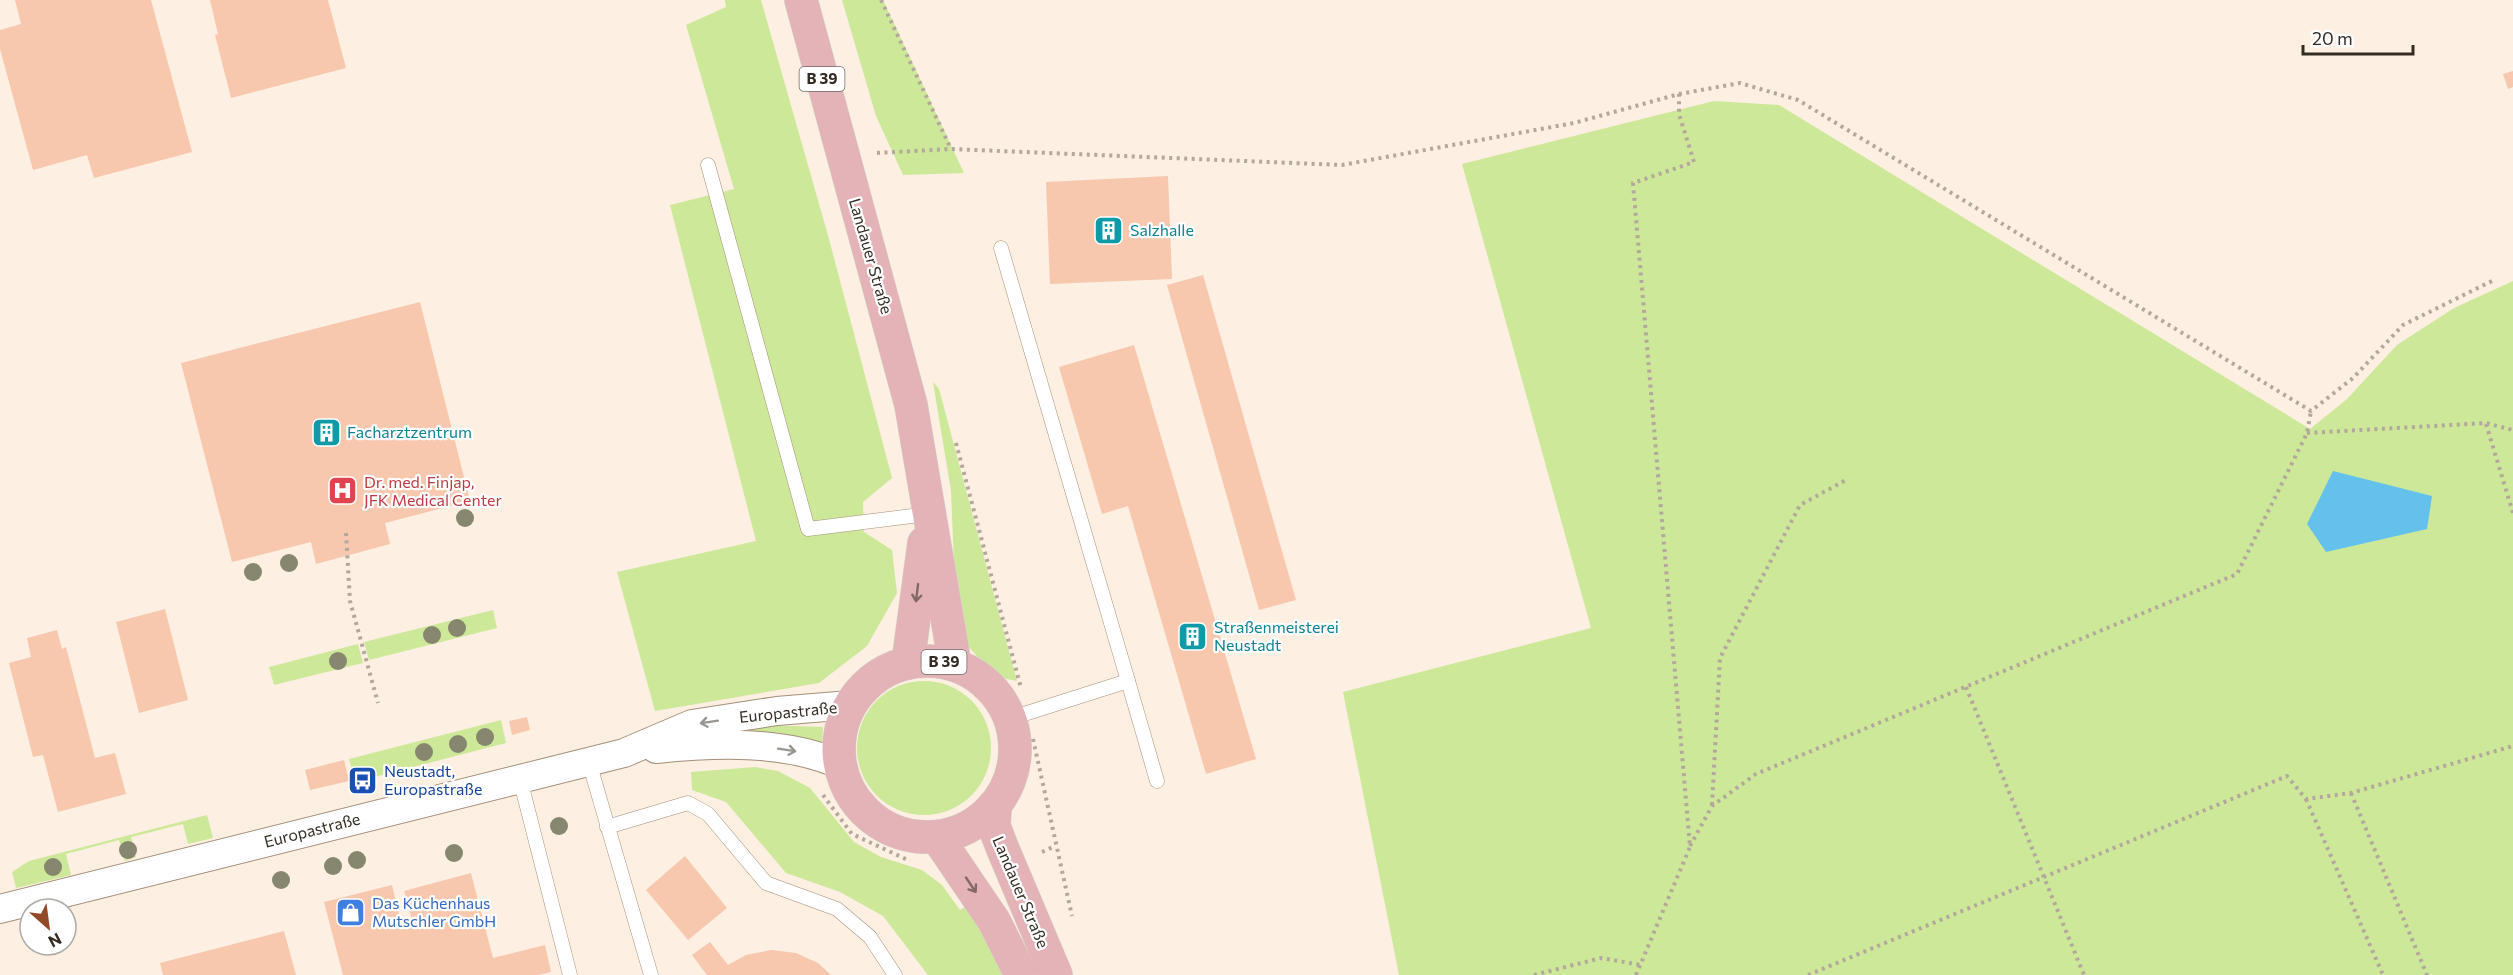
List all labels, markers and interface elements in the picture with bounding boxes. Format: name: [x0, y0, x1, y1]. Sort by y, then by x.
scale bar: [2303, 18, 2412, 56]
text: 20 m: [2312, 27, 2353, 49]
road number: B 39: [800, 67, 844, 91]
street label: Landauer Straße: [846, 196, 897, 316]
building icon: Salzhalle: [1093, 214, 1125, 246]
place label: Salzhalle: [1130, 220, 1194, 239]
building icon: Facharztzentrum: [310, 416, 342, 448]
place label: Facharztzentrum: [347, 422, 472, 441]
place label: Dr. med. Finjap, JFK Medical Center: [364, 472, 503, 509]
hospital icon: Dr. med. Finjap, JFK Medical Center: [327, 475, 359, 507]
one-way arrow: [912, 582, 923, 602]
place label: Straßenmeisterei Neustadt: [1214, 617, 1339, 654]
building icon: Straßenmeisterei Neustadt: [1177, 620, 1209, 652]
road number: B 39: [922, 650, 966, 674]
street label: Europastraße: [738, 697, 838, 726]
one-way arrow: [699, 717, 719, 728]
one-way arrow: [776, 745, 796, 756]
place label: Neustadt, Europastraße: [384, 761, 482, 798]
bus stop icon: Neustadt, Europastraße: [347, 764, 379, 796]
street label: Europastraße: [262, 808, 362, 851]
street label: Landauer Straße: [989, 833, 1054, 951]
one-way arrow: [965, 876, 977, 892]
place label: Das Küchenhaus Mutschler GmbH: [372, 893, 496, 930]
shop icon: Das Küchenhaus Mutschler GmbH: [335, 896, 367, 928]
north arrow: [18, 897, 78, 957]
text: N: [46, 929, 65, 952]

